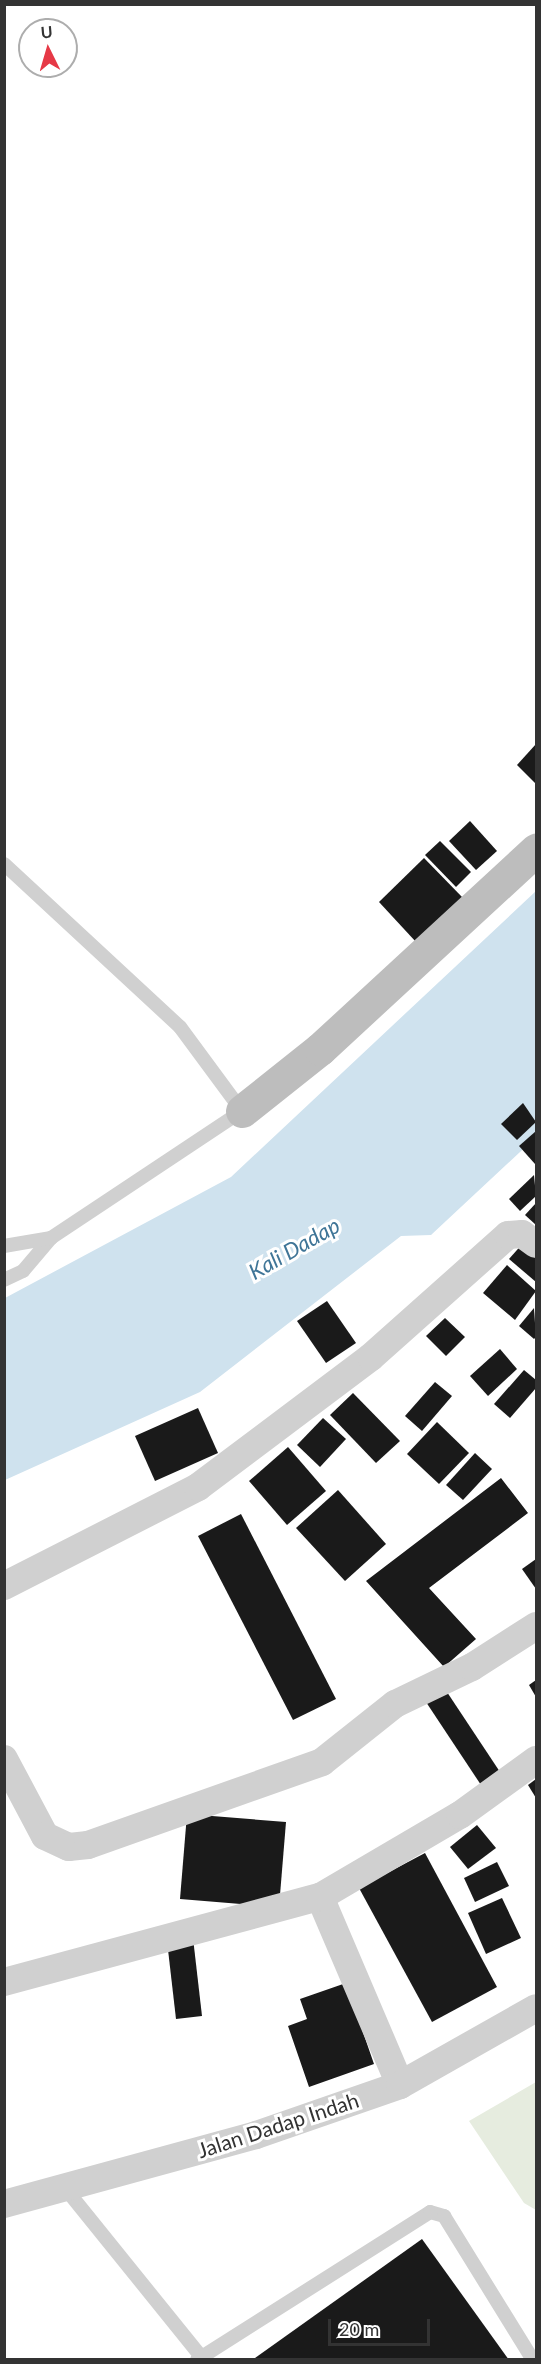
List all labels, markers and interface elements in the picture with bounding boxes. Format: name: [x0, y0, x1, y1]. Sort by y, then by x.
north arrow: [18, 18, 78, 78]
text: U: [40, 22, 53, 42]
water label: Kali Dadap: [244, 1211, 344, 1285]
street label: Jalan Dadap Indah: [194, 2087, 362, 2163]
scale bar: [331, 2307, 433, 2345]
text: 20 m: [339, 2318, 379, 2340]

